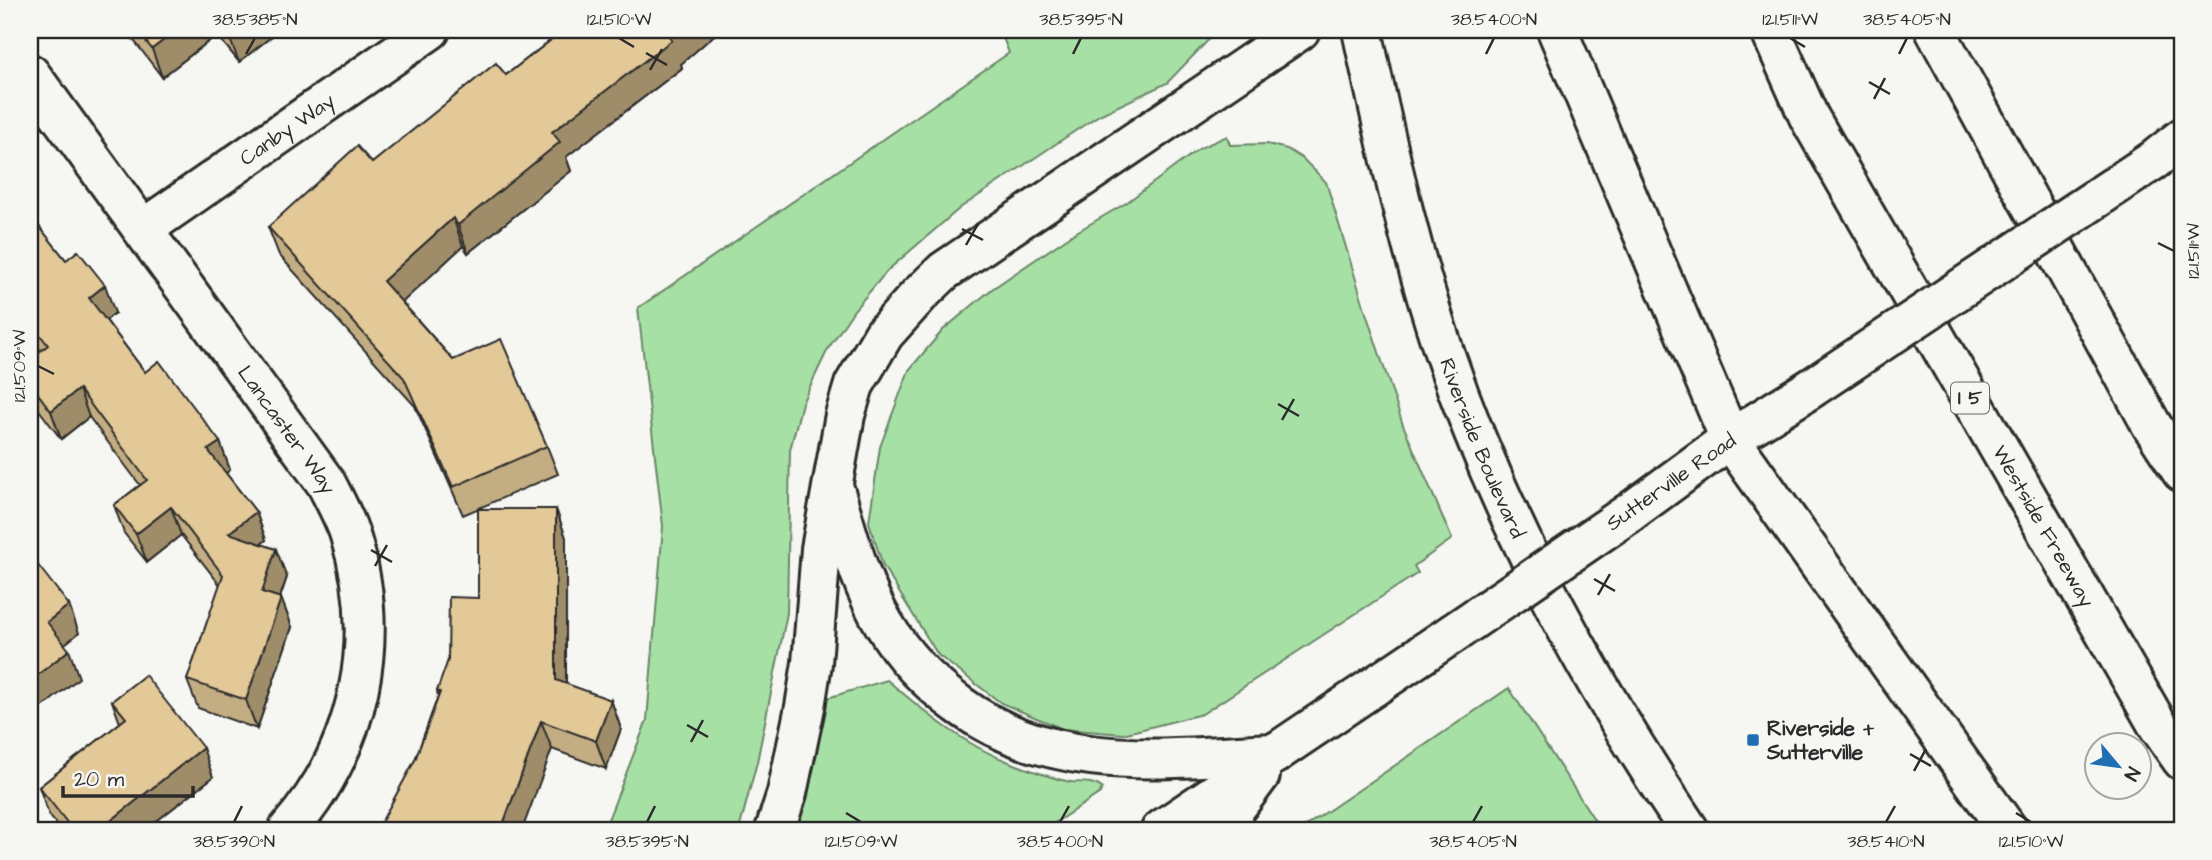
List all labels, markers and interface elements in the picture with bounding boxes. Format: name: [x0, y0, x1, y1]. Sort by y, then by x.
text: 38.5385°N: [213, 7, 297, 32]
text: 121.510°W: [587, 7, 651, 32]
text: 38.5395°N: [1039, 7, 1123, 32]
text: 38.5400°N: [1451, 7, 1537, 32]
text: 121.511°W: [1762, 7, 1818, 32]
text: 38.5405°N: [1863, 7, 1951, 32]
street label: Canby Way: [233, 86, 342, 172]
text: 121.511°W: [2181, 223, 2206, 279]
text: 121.509°W: [7, 330, 32, 402]
street label: Riverside Boulevard: [1433, 354, 1533, 543]
street label: Lancaster Way: [231, 360, 344, 500]
road number: I 5: [1951, 382, 1989, 414]
street label: Sutterville Road: [1600, 426, 1742, 538]
street label: Westside Freeway: [1986, 440, 2102, 614]
place label: Riverside + Sutterville: [1766, 714, 1874, 767]
north arrow: [2082, 730, 2152, 800]
marker: Riverside + Sutterville: [1745, 732, 1761, 748]
scale bar: [63, 755, 192, 799]
text: N: [2117, 762, 2146, 785]
text: 20 m: [74, 765, 125, 794]
text: 38.5390°N: [193, 829, 275, 854]
text: 38.5395°N: [605, 829, 689, 854]
text: 121.509°W: [825, 829, 897, 854]
text: 38.5400°N: [1017, 829, 1103, 854]
text: 38.5405°N: [1429, 829, 1517, 854]
text: 38.5410°N: [1847, 829, 1925, 854]
text: 121.510°W: [1999, 829, 2063, 854]

